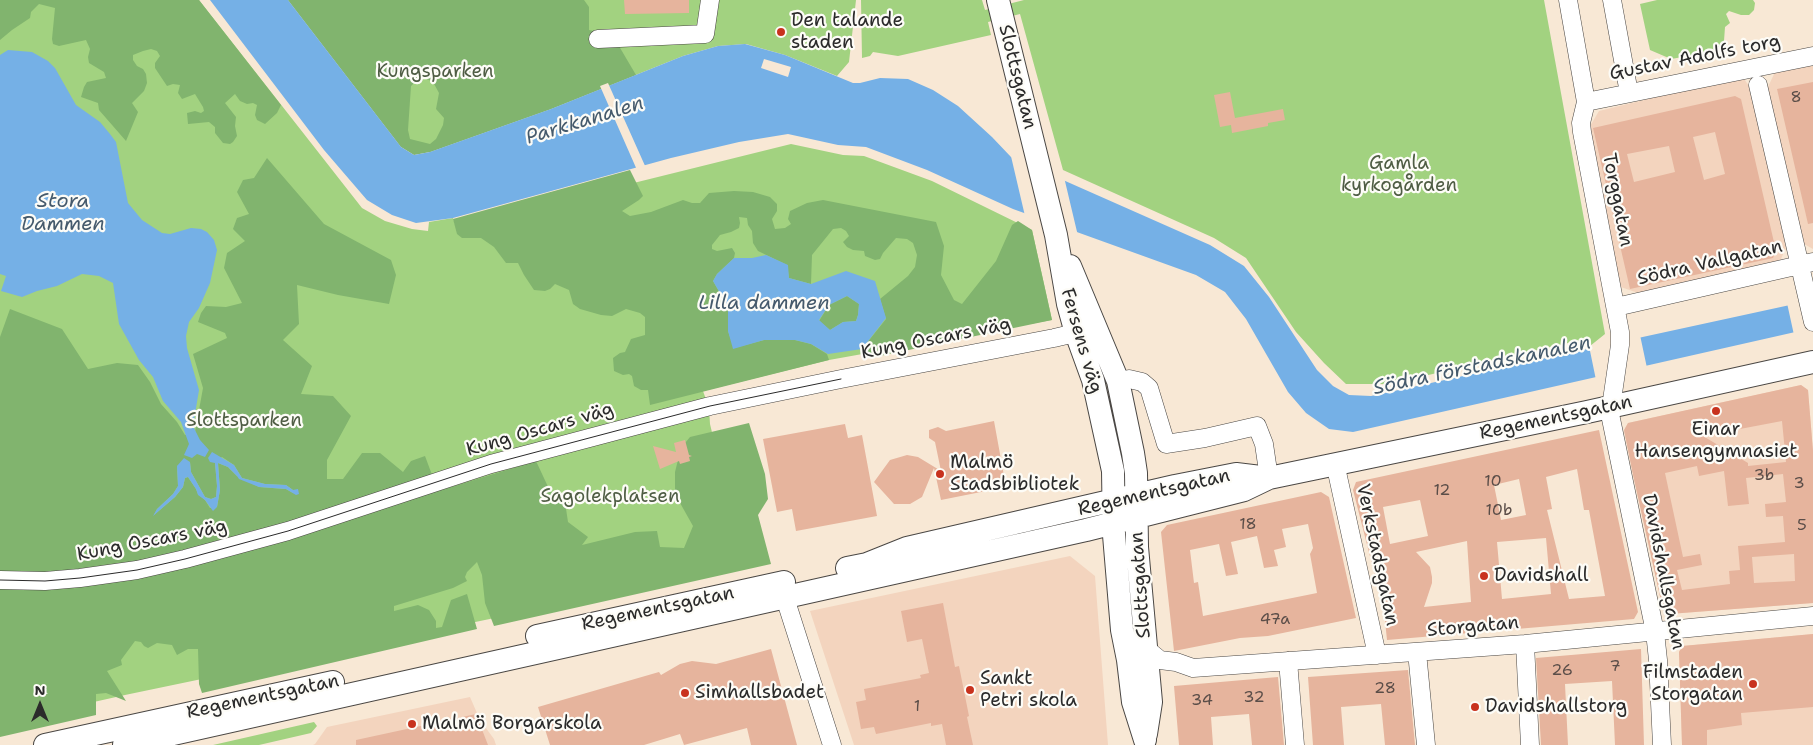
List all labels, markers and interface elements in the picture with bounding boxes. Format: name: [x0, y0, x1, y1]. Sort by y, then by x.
place label: Den talande staden: [791, 10, 903, 54]
street label: Slottsgatan: [993, 22, 1041, 132]
marker: Den talande staden: [775, 26, 787, 38]
street label: Gustav Adolfs torg: [1608, 30, 1782, 86]
park label: Kungsparken: [376, 61, 494, 83]
house number: 8: [1790, 88, 1802, 108]
water label: Parkkanalen: [523, 92, 647, 150]
street label: Torggatan: [1597, 151, 1637, 249]
park label: Gamla kyrkogården: [1341, 153, 1457, 197]
water label: Stora Dammen: [21, 190, 105, 237]
street label: Södra Vallgatan: [1635, 235, 1785, 291]
street label: Fersens väg: [1055, 286, 1107, 396]
water label: Lilla dammen: [698, 292, 830, 316]
street label: Kung Oscars väg: [859, 313, 1013, 365]
water label: Södra förstadskanalen: [1371, 331, 1593, 401]
street label: Regementsgatan: [1478, 391, 1634, 445]
street label: Kung Oscars väg: [464, 398, 616, 462]
marker: Einar Hansengymnasiet: [1710, 405, 1722, 417]
park label: Slottsparken: [186, 410, 302, 432]
place label: Einar Hansengymnasiet: [1634, 419, 1798, 463]
place label: Malmö Stadsbibliotek: [950, 452, 1080, 496]
street label: Regementsgatan: [1076, 464, 1232, 522]
house number: 3b: [1754, 466, 1774, 486]
marker: Malmö Stadsbibliotek: [934, 468, 946, 480]
house number: 10: [1484, 472, 1502, 492]
house number: 3: [1793, 474, 1805, 494]
house number: 12: [1433, 481, 1451, 501]
street label: Verkstadsgatan: [1351, 482, 1403, 628]
park label: Sagolekplatsen: [540, 486, 680, 508]
street label: Davidshallsgatan: [1637, 492, 1689, 652]
house number: 10b: [1486, 501, 1512, 521]
street label: Kung Oscars väg: [75, 515, 229, 567]
house number: 18: [1239, 515, 1257, 535]
house number: 5: [1797, 516, 1807, 536]
street label: Slottsgatan: [1126, 531, 1156, 639]
place label: Davidshall: [1494, 565, 1588, 587]
marker: Davidshall: [1478, 570, 1490, 582]
street label: Regementsgatan: [580, 582, 736, 636]
house number: 47a: [1260, 610, 1290, 630]
street label: Storgatan: [1426, 612, 1520, 642]
house number: 7: [1609, 657, 1621, 677]
house number: 26: [1551, 661, 1573, 681]
place label: Filmstaden Storgatan: [1643, 662, 1743, 706]
place label: Sankt Petri skola: [980, 668, 1077, 712]
street label: Regementsgatan: [185, 670, 341, 724]
marker: Filmstaden Storgatan: [1747, 678, 1759, 690]
house number: 28: [1374, 679, 1396, 699]
north arrow: [15, 680, 65, 730]
text: N: [34, 681, 46, 699]
place label: Simhallsbadet: [695, 682, 824, 704]
marker: Sankt Petri skola: [964, 684, 976, 696]
marker: Simhallsbadet: [679, 687, 691, 699]
house number: 32: [1243, 688, 1265, 708]
house number: 34: [1191, 691, 1213, 711]
place label: Davidshallstorg: [1485, 696, 1627, 718]
house number: 1: [914, 697, 920, 717]
marker: Davidshallstorg: [1469, 701, 1481, 713]
place label: Malmö Borgarskola: [422, 713, 602, 735]
marker: Malmö Borgarskola: [406, 718, 418, 730]

